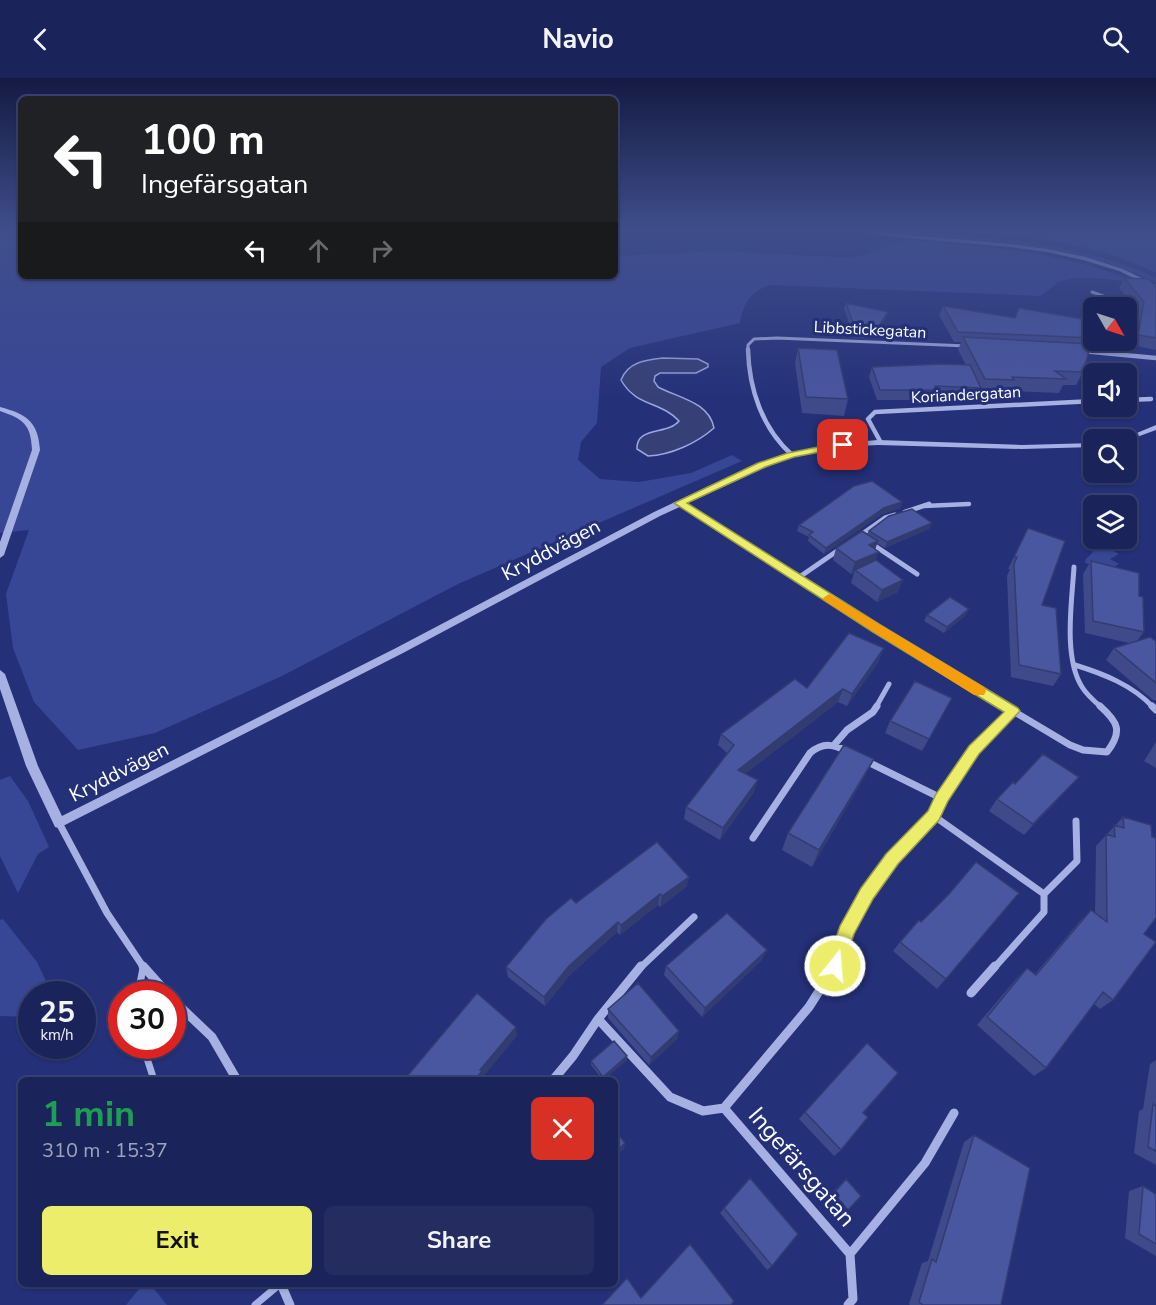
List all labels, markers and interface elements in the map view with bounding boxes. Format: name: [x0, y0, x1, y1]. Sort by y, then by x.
text: Navio: [542, 21, 614, 58]
icon: back: [24, 23, 57, 56]
icon: search: [1099, 23, 1132, 56]
text: 100 m: [141, 112, 265, 169]
icon: left: [42, 120, 120, 198]
text: Ingefärsgatan: [141, 166, 308, 203]
icon: left: [239, 234, 272, 267]
icon: ahead: [302, 234, 335, 267]
icon: right: [365, 234, 398, 267]
north arrow: [1083, 297, 1137, 351]
map controls: [1083, 297, 1137, 549]
street label: Libbstickegatan: [813, 316, 927, 344]
button: sound: [1083, 363, 1137, 417]
street label: Koriandergatan: [910, 381, 1022, 409]
pin: [817, 419, 868, 470]
icon: arrive: [826, 428, 859, 461]
button: search: [1083, 429, 1137, 483]
button: layers: [1083, 495, 1137, 549]
street label: Kryddvägen: [497, 513, 605, 587]
street label: Kryddvägen: [65, 735, 173, 809]
position arrow: [803, 934, 867, 998]
speed limit sign: 30: [108, 981, 186, 1059]
text: 25: [39, 992, 75, 1033]
text: km/h: [40, 1025, 74, 1045]
text: 1 min: [42, 1090, 135, 1139]
button: close: [531, 1097, 594, 1160]
street label: Ingefärsgatan: [741, 1100, 863, 1234]
text: 310 m · 15:37: [42, 1137, 168, 1164]
button: Exit: [42, 1206, 312, 1275]
button: Share: [324, 1206, 594, 1275]

